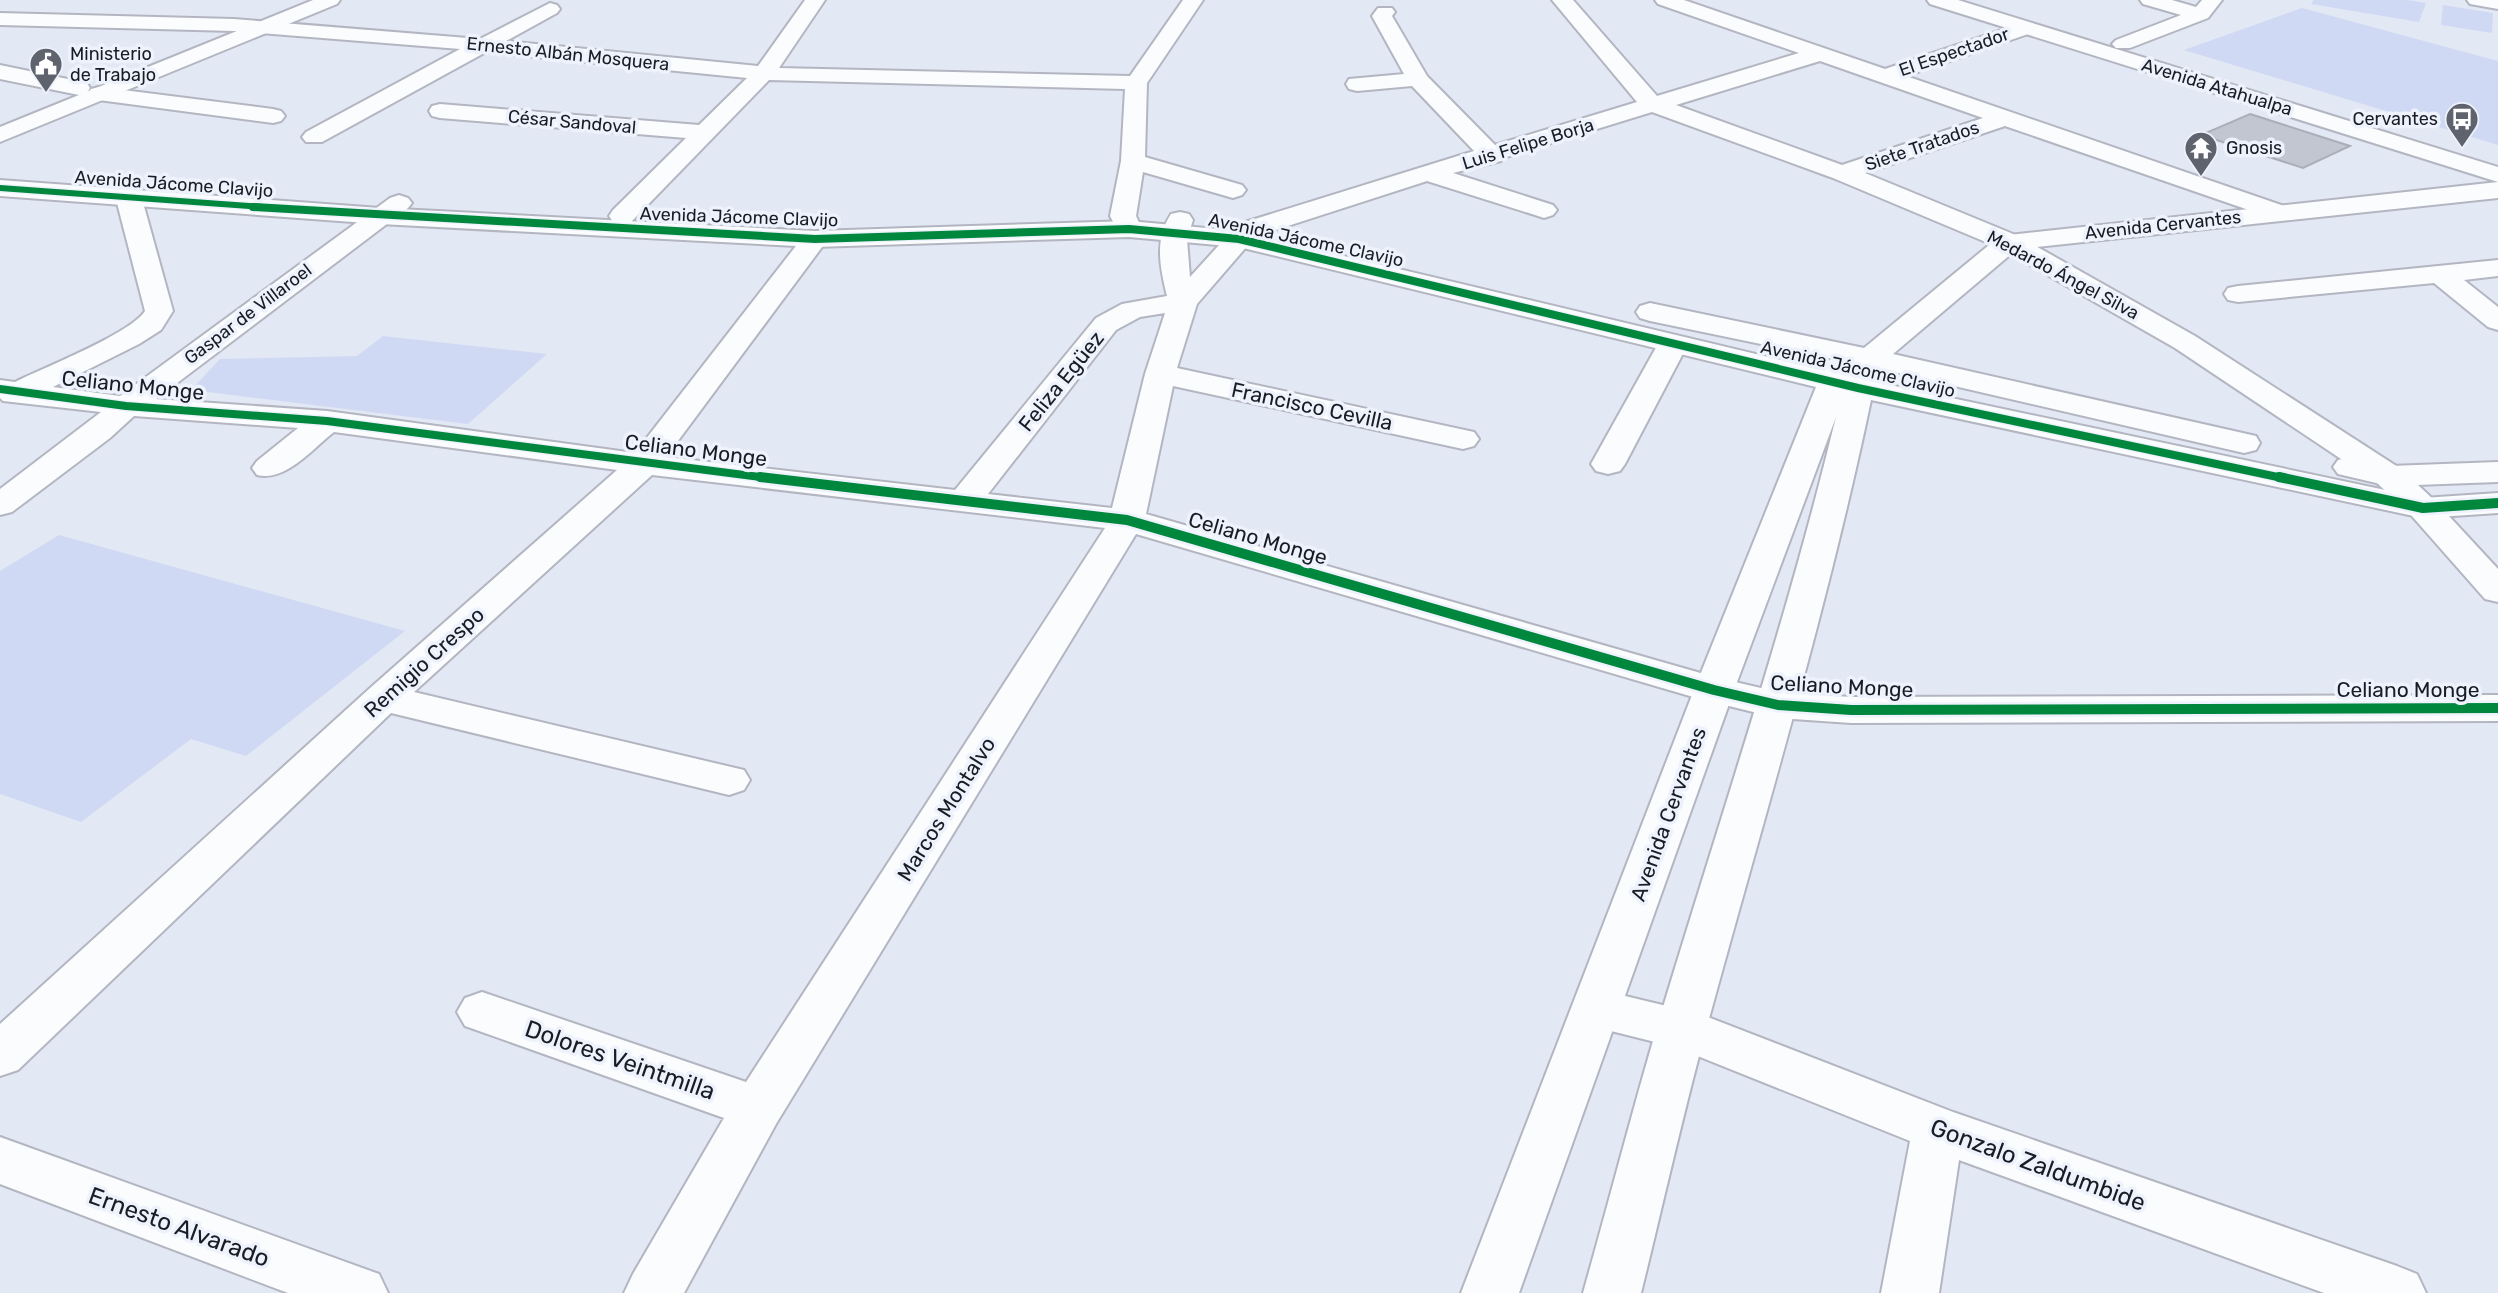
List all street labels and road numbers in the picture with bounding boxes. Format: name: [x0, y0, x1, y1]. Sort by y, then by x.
street label: El Espectador: [1896, 23, 2012, 81]
street label: Ernesto Albán Mosquera: [466, 32, 670, 76]
street label: Avenida Atahualpa: [2139, 54, 2295, 120]
street label: César Sandoval: [507, 105, 637, 139]
street label: Luis Felipe Borja: [1459, 114, 1597, 174]
street label: Siete Tratados: [1862, 116, 1982, 176]
street label: Avenida Jácome Clavijo: [74, 166, 274, 202]
street label: Avenida Jácome Clavijo: [639, 203, 839, 231]
street label: Avenida Cervantes: [2084, 206, 2242, 244]
street label: Avenida Jácome Clavijo: [1206, 209, 1406, 271]
street label: Medardo Ángel Silva: [1983, 226, 2143, 324]
street label: Gaspar de Villaroel: [180, 259, 316, 369]
street label: Feliza Egüez: [1013, 326, 1109, 436]
street label: Avenida Jácome Clavijo: [1759, 336, 1957, 402]
street label: Celiano Monge: [60, 365, 206, 405]
street label: Francisco Cevilla: [1229, 377, 1395, 435]
street label: Celiano Monge: [623, 429, 769, 471]
street label: Celiano Monge: [1186, 506, 1330, 570]
street label: Remigio Crespo: [359, 602, 489, 722]
street label: Celiano Monge: [1770, 670, 1914, 702]
street label: Celiano Monge: [2336, 677, 2480, 702]
street label: Avenida Cervantes: [1625, 724, 1711, 904]
street label: Marcos Montalvo: [892, 732, 1000, 886]
street label: Dolores Veintmilla: [521, 1014, 719, 1106]
street label: Gonzalo Zaldumbide: [1927, 1113, 2149, 1217]
street label: Ernesto Alvarado: [85, 1181, 273, 1273]

